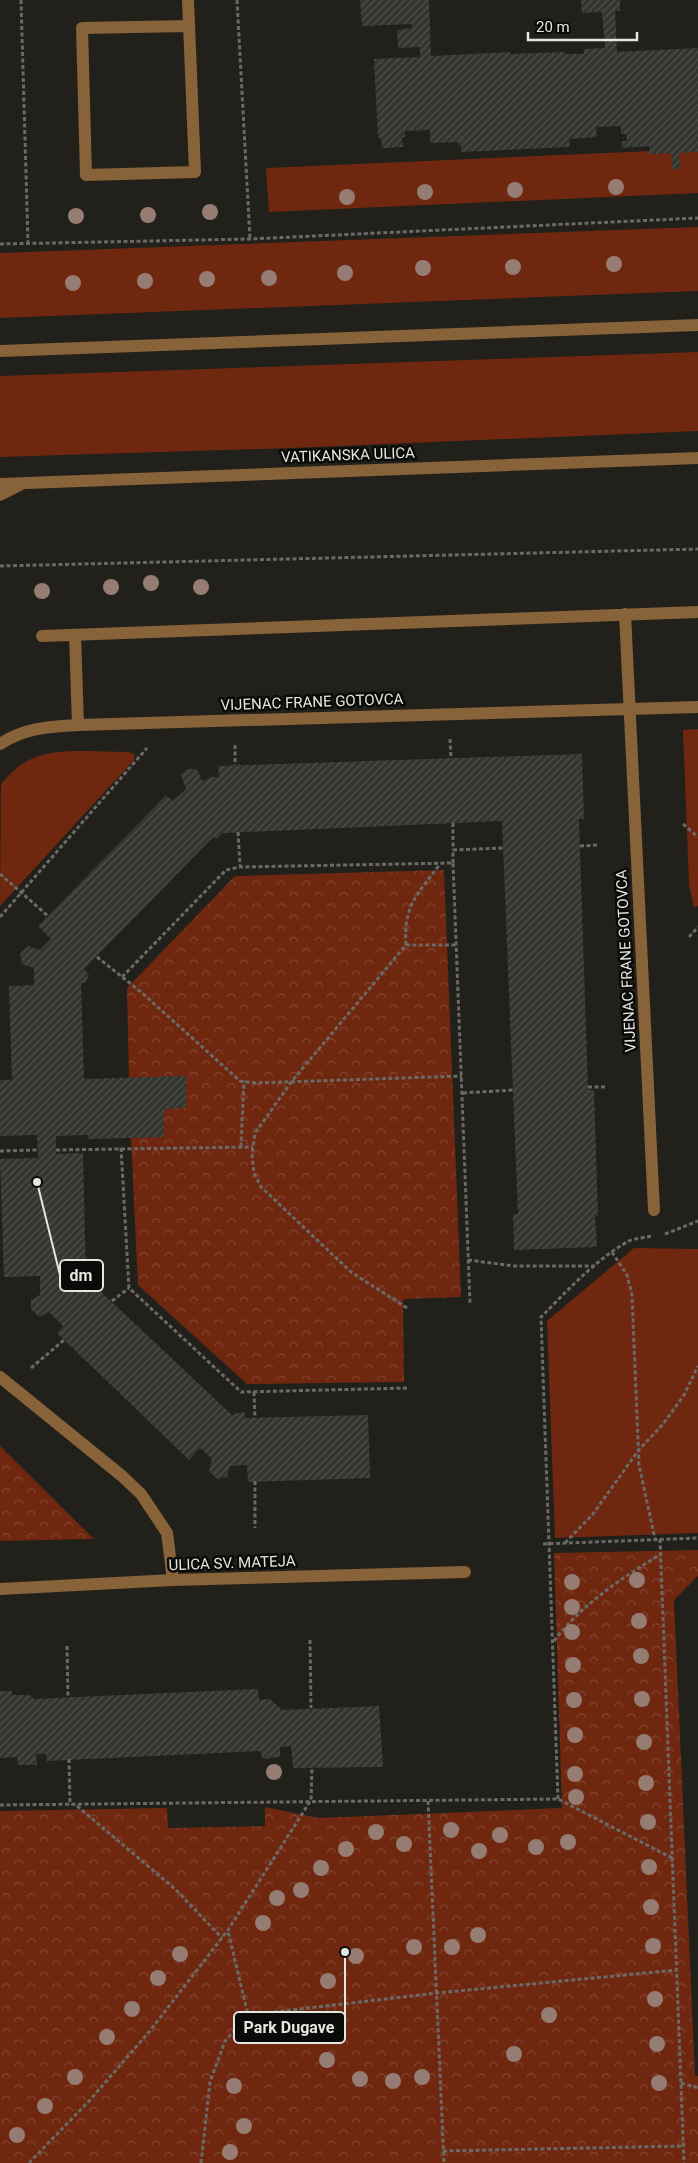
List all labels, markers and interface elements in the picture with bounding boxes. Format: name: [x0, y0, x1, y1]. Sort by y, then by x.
scale bar: [528, 10, 637, 42]
text: 20 m: [536, 18, 570, 36]
street label: VATIKANSKA ULICA: [281, 444, 415, 466]
street label: VIJENAC FRANE GOTOVCA: [220, 690, 404, 714]
street label: VIJENAC FRANE GOTOVCA: [612, 869, 640, 1053]
callout: dm: [60, 1260, 103, 1291]
text: dm: [70, 1266, 92, 1285]
street label: ULICA SV. MATEJA: [168, 1552, 296, 1574]
callout: Park Dugave: [234, 2012, 345, 2043]
text: Park Dugave: [244, 2018, 335, 2037]

